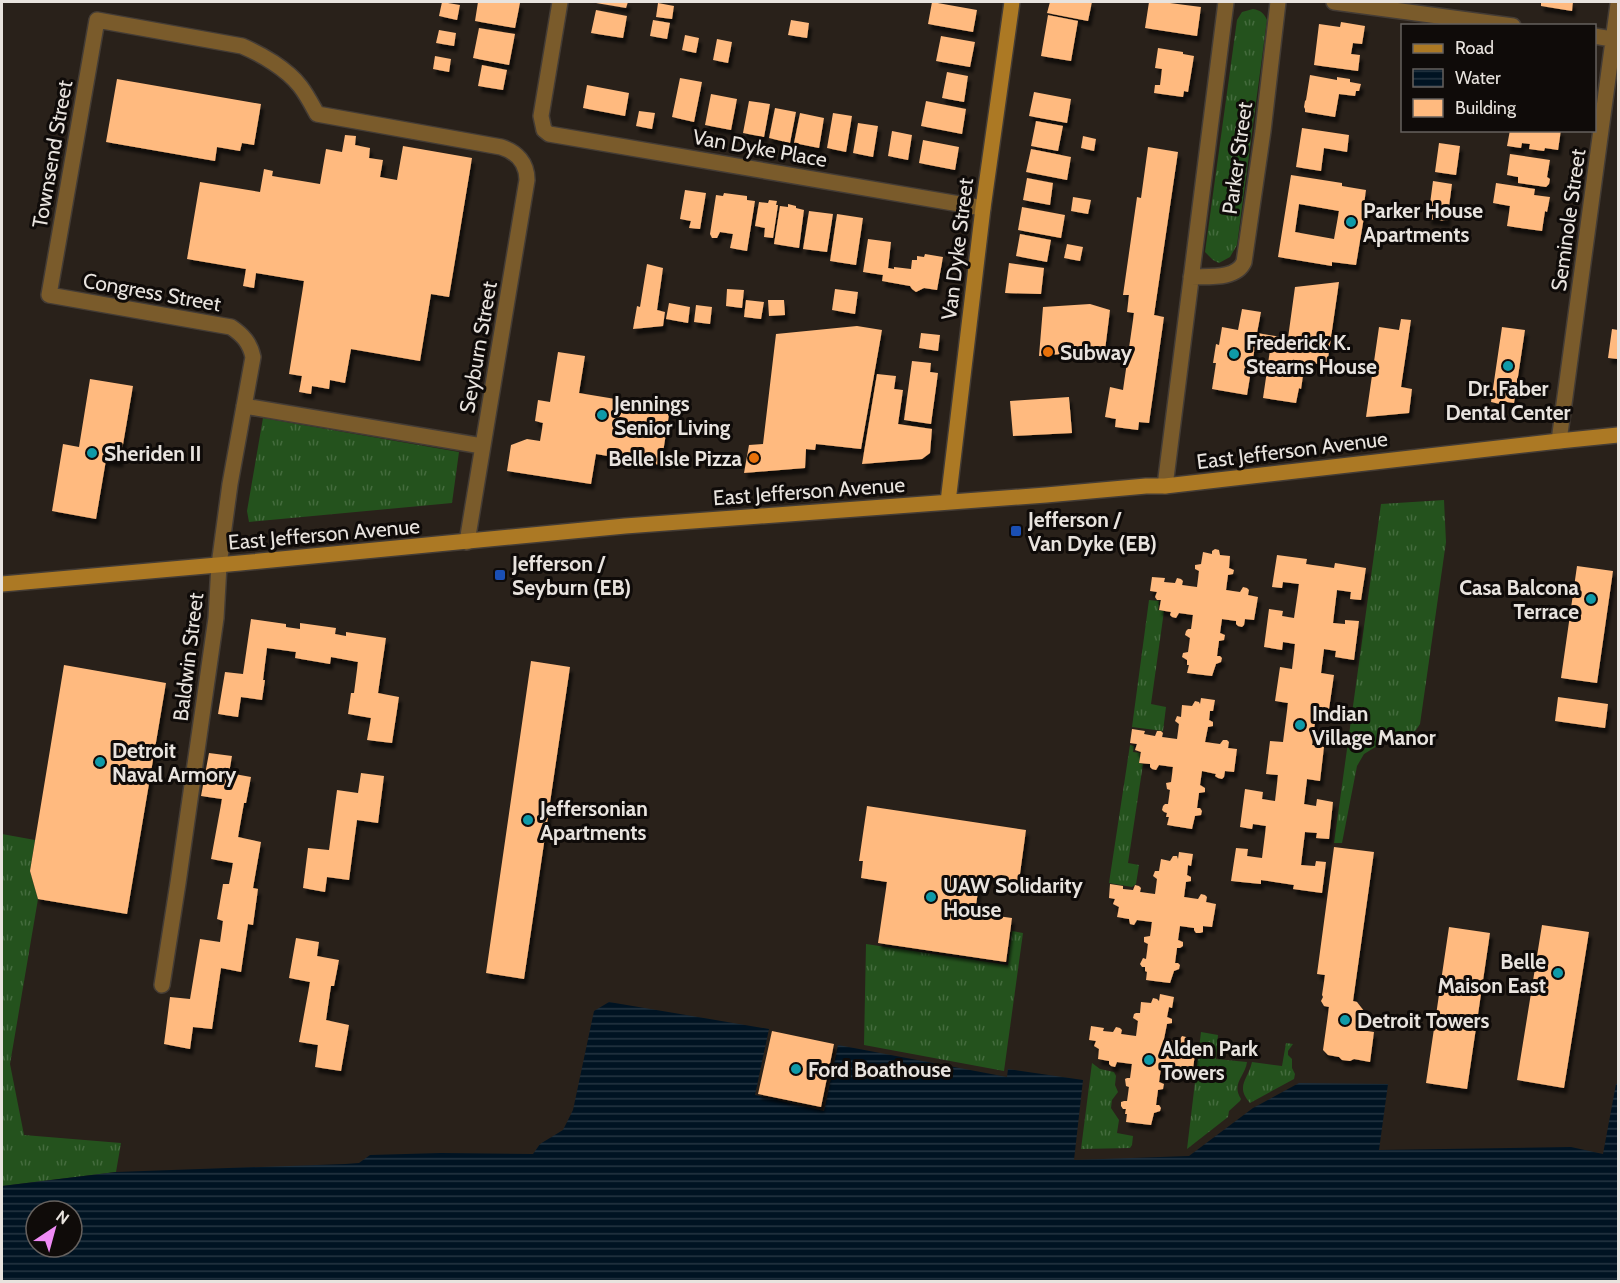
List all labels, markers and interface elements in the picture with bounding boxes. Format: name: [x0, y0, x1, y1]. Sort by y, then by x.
legend: [1401, 24, 1596, 132]
text: Road: [1455, 37, 1494, 59]
text: Water: [1455, 67, 1501, 89]
street label: Townsend Street: [27, 78, 77, 230]
text: Building: [1455, 97, 1517, 119]
street label: Parker Street: [1217, 100, 1257, 216]
street label: Van Dyke Place: [691, 124, 829, 172]
street label: Seminole Street: [1546, 147, 1590, 293]
street label: Van Dyke Street: [936, 177, 978, 321]
place label: Parker House Apartments: [1363, 198, 1483, 247]
marker: Parker House Apartments: [1344, 215, 1358, 229]
street label: Congress Street: [81, 268, 223, 316]
street label: Seyburn Street: [454, 279, 502, 415]
place label: Frederick K. Stearns House: [1246, 330, 1377, 379]
place label: Subway: [1060, 340, 1133, 365]
marker: Subway: [1041, 345, 1055, 359]
marker: Frederick K. Stearns House: [1227, 347, 1241, 361]
marker: Dr. Faber Dental Center: [1501, 359, 1515, 373]
place label: Dr. Faber Dental Center: [1445, 376, 1571, 425]
place label: Jennings Senior Living: [613, 391, 731, 440]
marker: Jennings Senior Living: [595, 408, 609, 422]
street label: East Jefferson Avenue: [1195, 426, 1389, 474]
place label: Sheriden II: [104, 441, 201, 466]
marker: Sheriden II: [85, 446, 99, 460]
place label: Belle Isle Pizza: [608, 446, 743, 471]
marker: Belle Isle Pizza: [747, 451, 761, 465]
street label: East Jefferson Avenue: [712, 472, 906, 510]
place label: Jefferson / Van Dyke (EB): [1027, 507, 1157, 556]
street label: East Jefferson Avenue: [227, 513, 421, 555]
marker: Jefferson / Van Dyke (EB): [1009, 524, 1023, 538]
place label: Jefferson / Seyburn (EB): [511, 551, 631, 600]
marker: Jefferson / Seyburn (EB): [493, 568, 507, 582]
place label: Casa Balcona Terrace: [1459, 575, 1580, 624]
street label: Baldwin Street: [168, 591, 208, 723]
marker: Casa Balcona Terrace: [1584, 592, 1598, 606]
place label: Indian Village Manor: [1312, 701, 1436, 750]
marker: Indian Village Manor: [1293, 718, 1307, 732]
place label: Detroit Naval Armory: [112, 738, 237, 787]
marker: Detroit Naval Armory: [93, 755, 107, 769]
place label: Jeffersonian Apartments: [539, 796, 648, 845]
marker: Jeffersonian Apartments: [521, 813, 535, 827]
place label: UAW Solidarity House: [943, 873, 1083, 922]
marker: UAW Solidarity House: [924, 890, 938, 904]
place label: Belle Maison East: [1437, 949, 1546, 998]
marker: Belle Maison East: [1551, 966, 1565, 980]
place label: Detroit Towers: [1357, 1008, 1490, 1033]
marker: Detroit Towers: [1338, 1013, 1352, 1027]
place label: Alden Park Towers: [1161, 1036, 1259, 1085]
marker: Alden Park Towers: [1142, 1053, 1156, 1067]
place label: Ford Boathouse: [808, 1057, 951, 1082]
marker: Ford Boathouse: [789, 1062, 803, 1076]
north arrow: [24, 1199, 84, 1259]
text: N: [52, 1206, 73, 1228]

